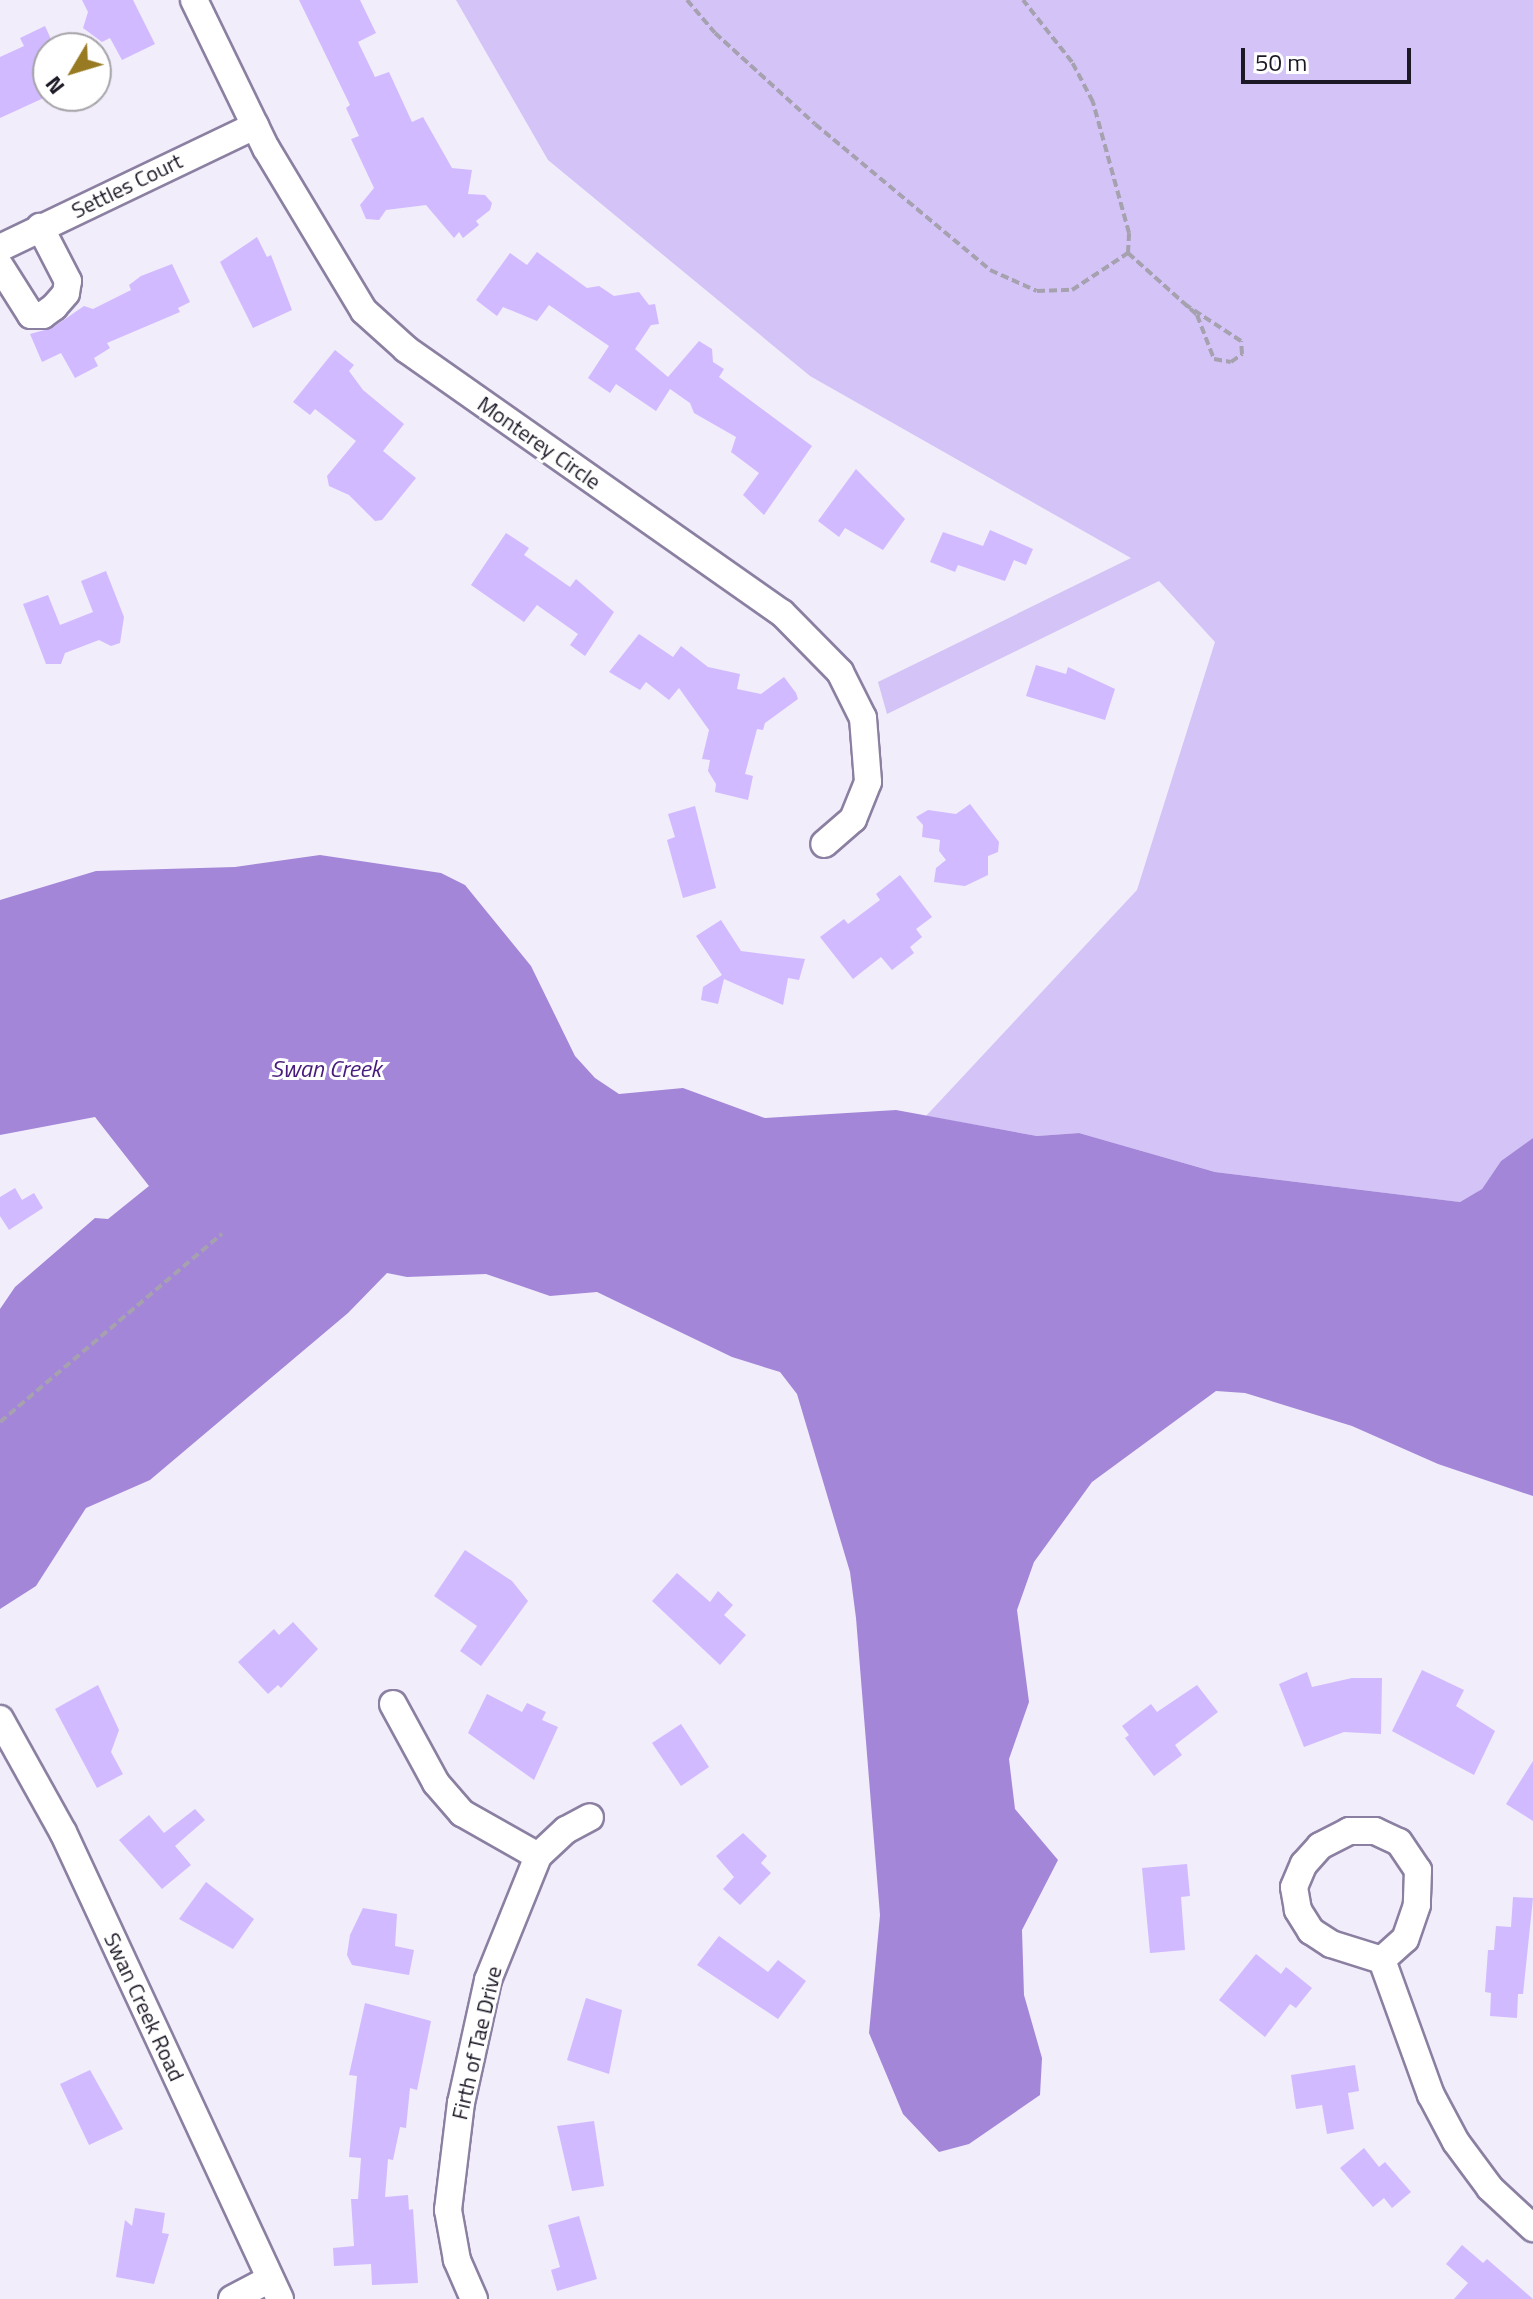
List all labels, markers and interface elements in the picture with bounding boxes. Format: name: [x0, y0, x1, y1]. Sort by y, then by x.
north arrow: [32, 32, 112, 112]
scale bar: [1245, 32, 1415, 82]
text: 50 m: [1255, 44, 1307, 80]
text: N: [37, 69, 73, 102]
street label: Settles Court: [67, 148, 187, 224]
street label: Monterey Circle: [472, 391, 606, 495]
water label: Swan Creek: [271, 1055, 381, 1083]
street label: Swan Creek Road: [98, 1929, 190, 2085]
street label: Firth of Tae Drive: [447, 1964, 507, 2122]

